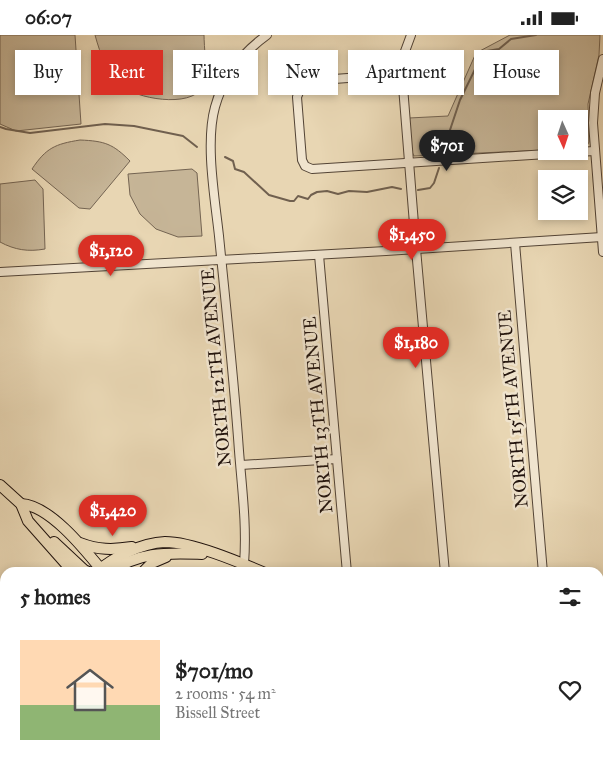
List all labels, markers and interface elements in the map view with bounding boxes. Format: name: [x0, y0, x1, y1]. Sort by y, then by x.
text: 06:07: [25, 6, 72, 29]
chip: Buy: [15, 50, 81, 95]
chip: Rent: [91, 50, 163, 95]
chip: Filters: [173, 50, 258, 95]
chip: New: [268, 50, 338, 95]
chip: Apartment: [348, 50, 464, 95]
chip: House: [474, 50, 559, 95]
north arrow: [538, 110, 588, 160]
map controls: [538, 110, 588, 220]
pin: $701: [417, 129, 477, 172]
text: $701: [430, 136, 464, 155]
button: layers: [538, 170, 588, 220]
pin: $1,450: [371, 219, 453, 261]
text: $1,450: [389, 225, 435, 244]
pin: $1,120: [70, 235, 152, 277]
text: $1,120: [89, 241, 133, 260]
street label: NORTH 12TH AVENUE: [196, 267, 236, 467]
street label: NORTH 15TH AVENUE: [493, 309, 533, 509]
street label: NORTH 13TH AVENUE: [298, 316, 338, 514]
pin: $1,180: [375, 327, 457, 369]
text: $1,180: [394, 333, 438, 352]
pin: $1,420: [72, 495, 154, 537]
text: $1,420: [90, 501, 136, 520]
icon: filters: [556, 583, 584, 611]
text: 5 homes: [20, 584, 91, 610]
text: $701/mo: [175, 658, 253, 684]
icon: home: [60, 660, 120, 720]
icon: heart: [556, 676, 584, 704]
text: 2 rooms · 54 m²: [175, 684, 276, 703]
text: Bissell Street: [175, 703, 260, 722]

